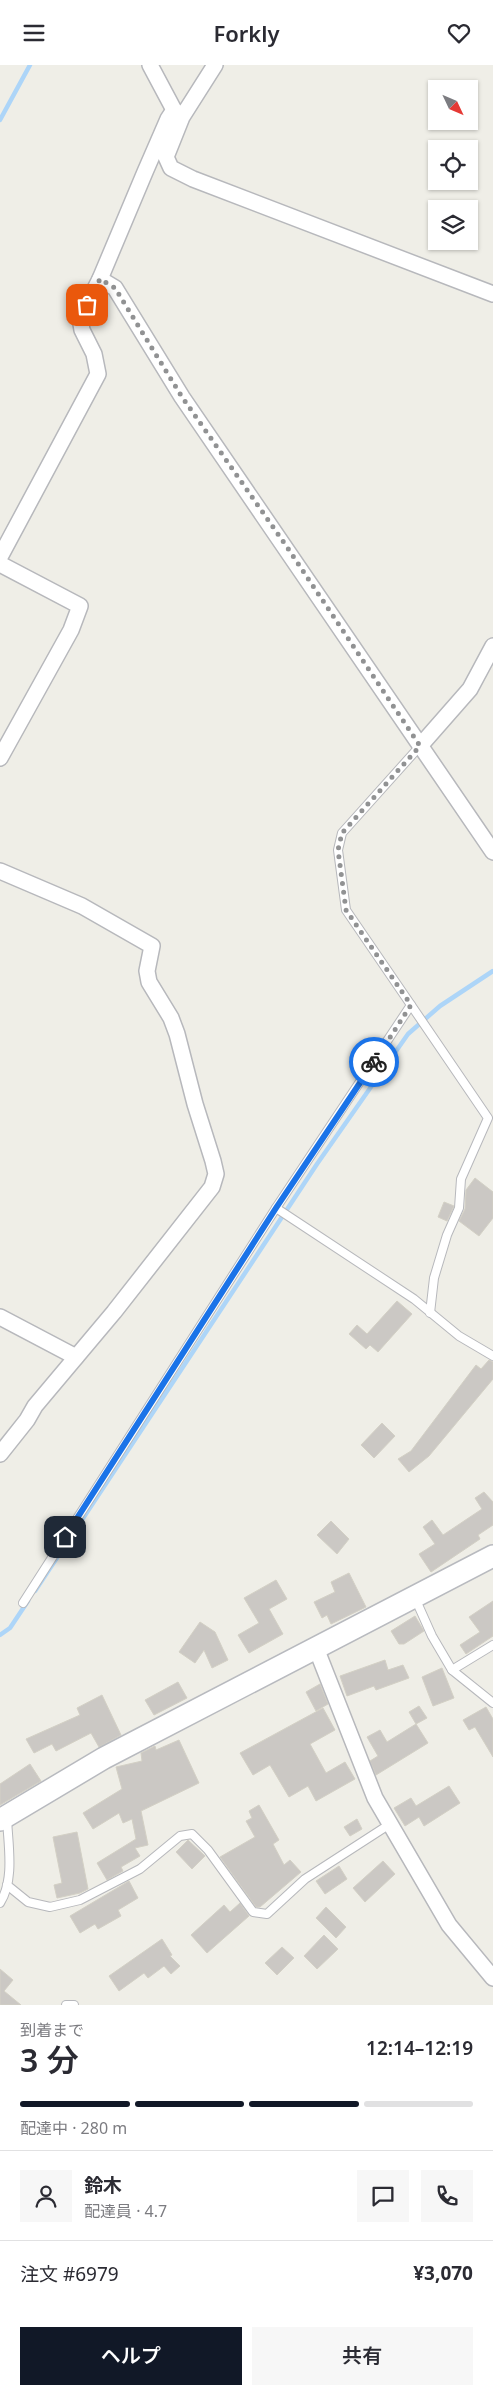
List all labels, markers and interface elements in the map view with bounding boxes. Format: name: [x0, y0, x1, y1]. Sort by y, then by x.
text: Forkly: [213, 18, 280, 48]
icon: menu: [20, 19, 48, 47]
icon: heart: [445, 19, 473, 47]
north arrow: [428, 80, 478, 130]
map controls: [428, 80, 478, 250]
button: locate: [428, 140, 478, 190]
button: layers: [428, 200, 478, 250]
pin: [66, 284, 108, 326]
icon: bag: [73, 291, 101, 319]
courier: [349, 1037, 399, 1087]
icon: bike: [360, 1048, 388, 1076]
pin: [44, 1516, 86, 1558]
icon: home: [51, 1523, 79, 1551]
text: 到着まで: [20, 2019, 84, 2041]
text: 12:14–12:19: [366, 2035, 473, 2061]
text: 3 分: [20, 2038, 79, 2081]
text: 配達中 · 280 m: [20, 2117, 127, 2139]
button: person: [20, 2170, 72, 2222]
button: chat: [357, 2170, 409, 2222]
button: phone: [421, 2170, 473, 2222]
text: 鈴木: [84, 2172, 122, 2198]
text: 配達員 · 4.7: [84, 2200, 167, 2222]
text: ¥3,070: [413, 2260, 473, 2286]
text: 注文 #6979: [20, 2261, 119, 2287]
button: ヘルプ: [20, 2327, 242, 2385]
button: 共有: [252, 2327, 473, 2385]

